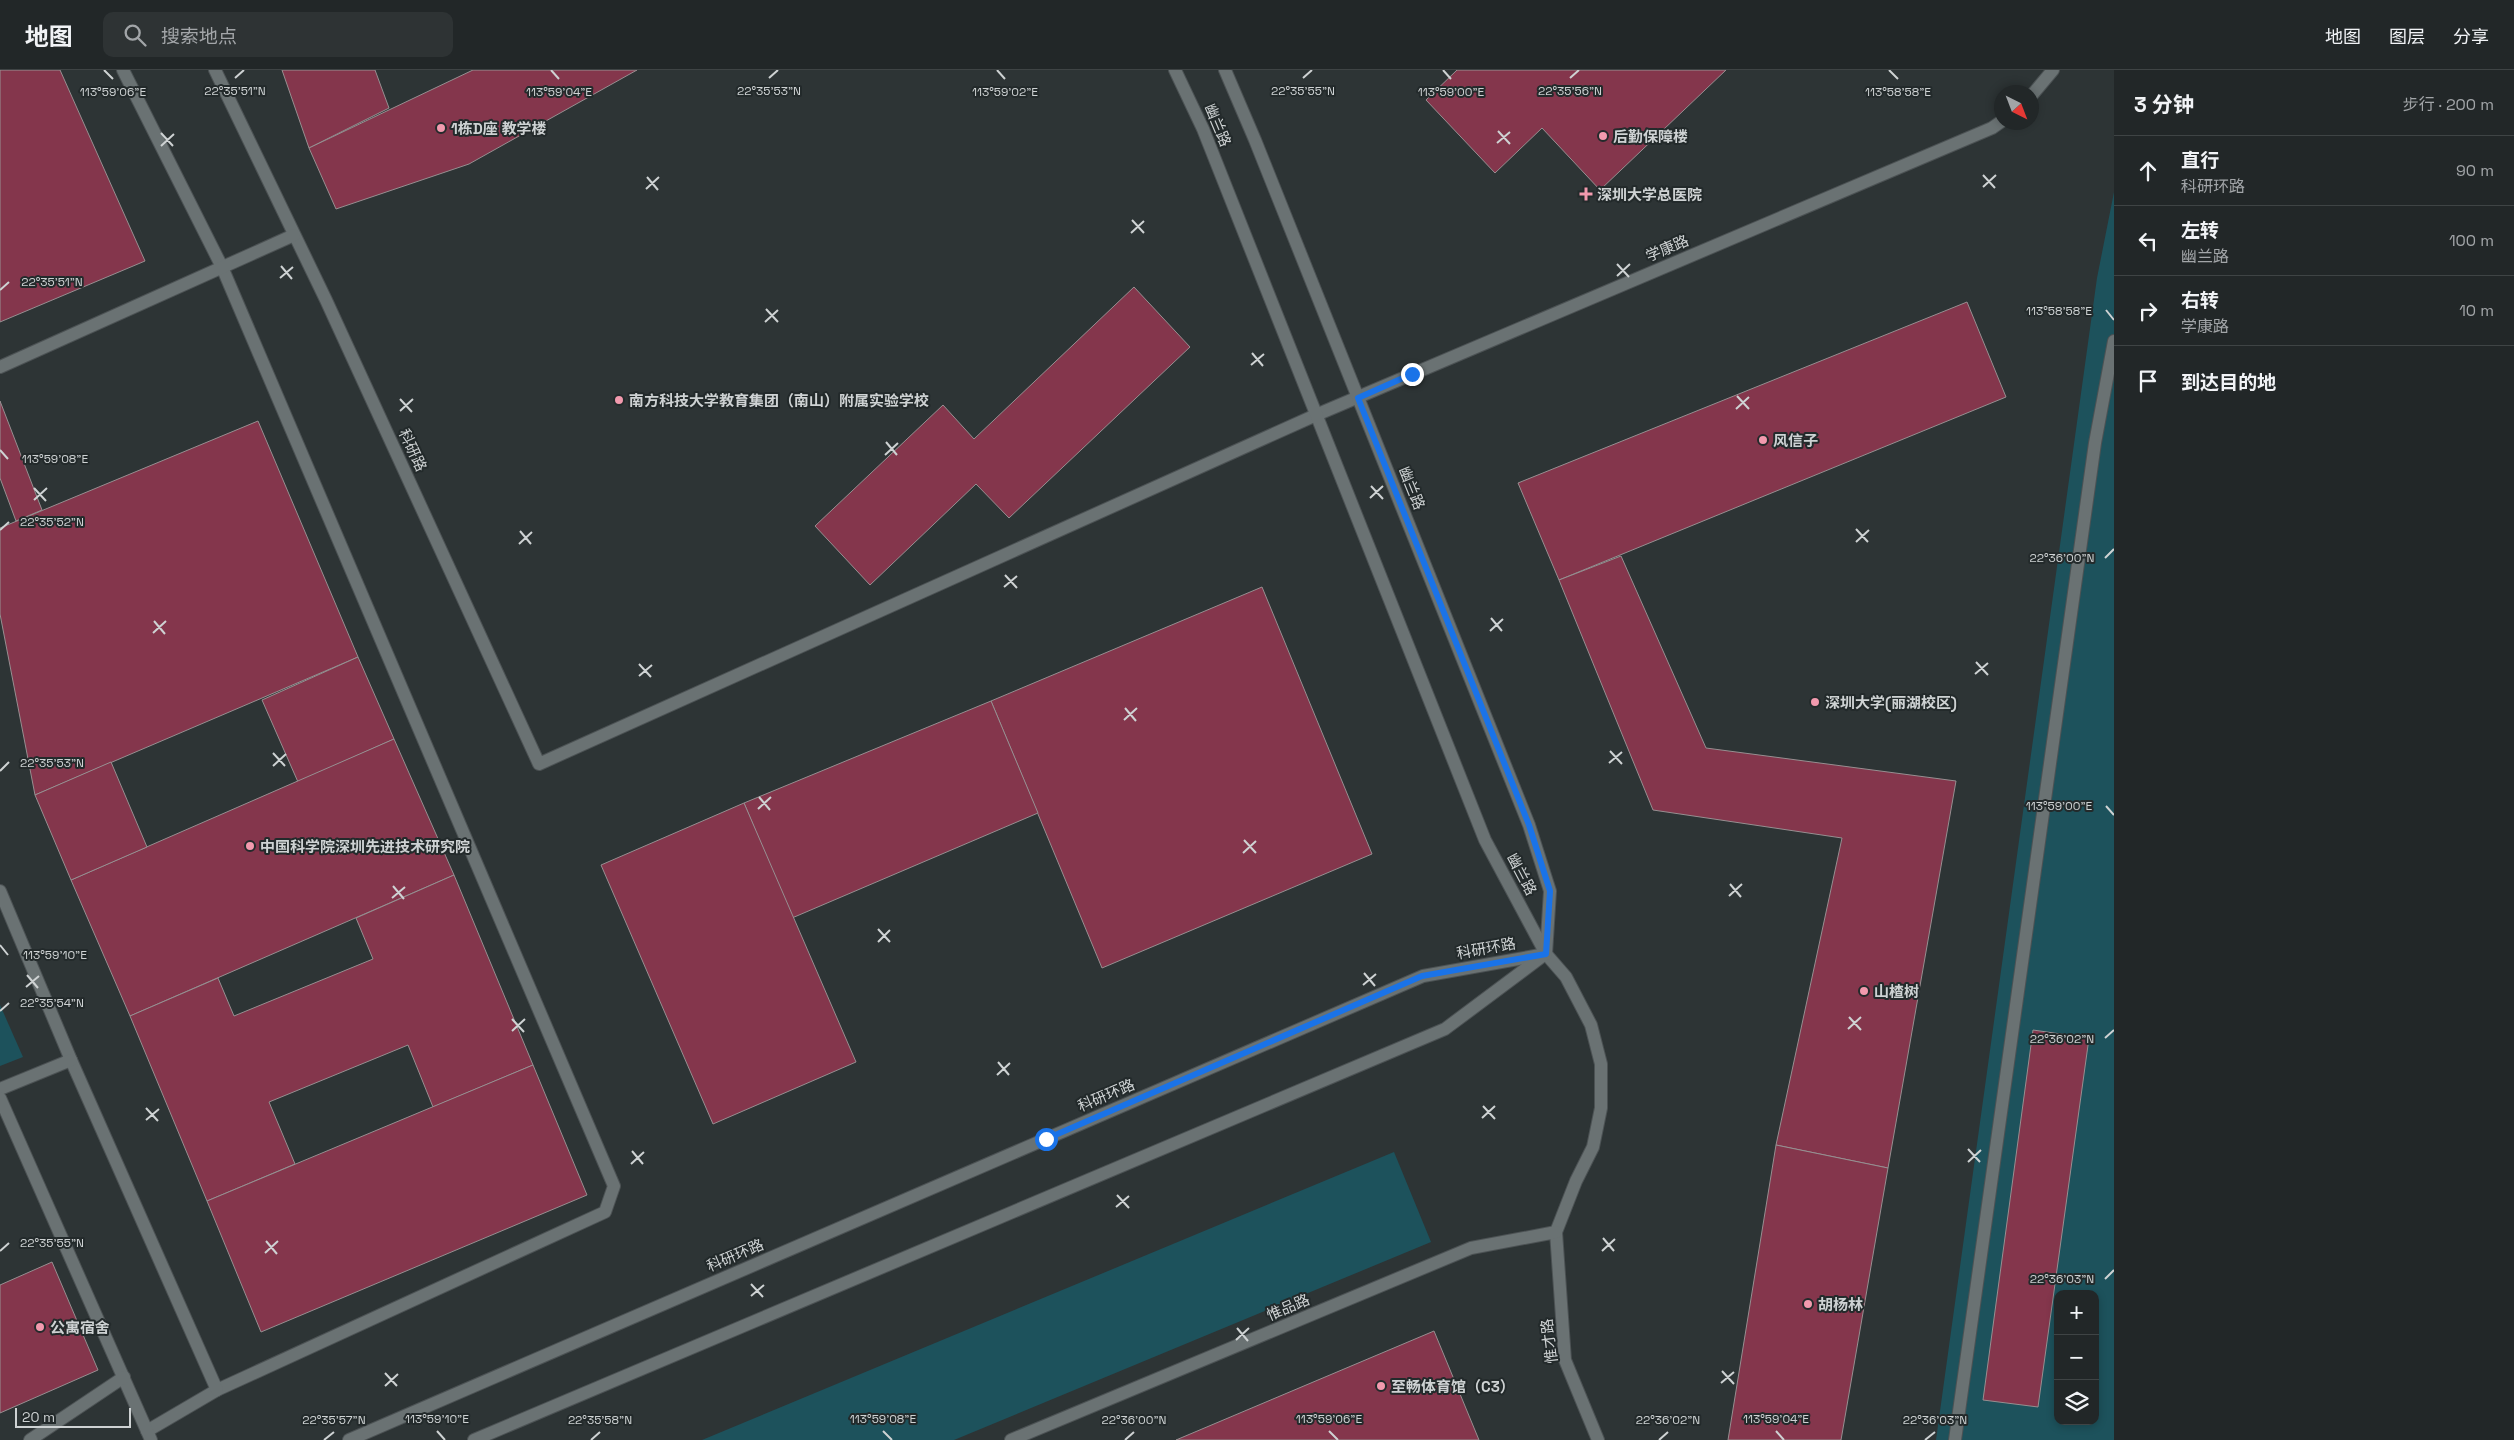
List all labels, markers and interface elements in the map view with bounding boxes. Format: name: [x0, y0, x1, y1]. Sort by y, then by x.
search box: [103, 12, 453, 57]
text: 地图: [25, 21, 73, 52]
icon: search: [121, 21, 149, 49]
text: 搜索地点: [161, 24, 237, 49]
text: 地图: [2325, 25, 2361, 48]
text: 图层: [2389, 25, 2425, 48]
text: 分享: [2453, 25, 2489, 48]
text: 22°35'51"N: [204, 83, 266, 99]
text: 22°35'53"N: [737, 83, 801, 99]
text: 22°35'55"N: [1271, 83, 1335, 99]
text: 22°35'56"N: [1538, 83, 1602, 99]
text: 113°59'06"E: [80, 84, 146, 100]
text: 113°59'04"E: [526, 84, 592, 100]
text: 113°59'02"E: [972, 84, 1038, 100]
text: 113°59'00"E: [1418, 84, 1485, 100]
text: 113°58'58"E: [1865, 84, 1931, 100]
north arrow: [1994, 85, 2039, 130]
text: 3 分钟: [2134, 91, 2194, 118]
text: 步行 · 200 m: [2403, 94, 2494, 115]
street label: 幽兰路: [1200, 101, 1236, 149]
place label: 1栋D座 教学楼: [451, 119, 547, 138]
marker: 1栋D座 教学楼: [435, 122, 447, 134]
place label: 后勤保障楼: [1613, 127, 1688, 146]
marker: 后勤保障楼: [1597, 130, 1609, 142]
text: 直行: [2181, 148, 2219, 173]
icon: ahead: [2134, 157, 2162, 185]
text: 90 m: [2456, 160, 2494, 181]
text: 科研环路: [2181, 176, 2245, 197]
place label: 深圳大学总医院: [1597, 185, 1702, 204]
marker: 深圳大学总医院: [1579, 187, 1593, 201]
text: 左转: [2181, 218, 2219, 243]
icon: left: [2134, 227, 2162, 255]
street label: 学康路: [1643, 230, 1691, 266]
text: 100 m: [2449, 230, 2494, 251]
text: 幽兰路: [2181, 246, 2229, 267]
text: 22°35'51"N: [21, 274, 83, 290]
text: 右转: [2181, 288, 2219, 313]
icon: right: [2134, 297, 2162, 325]
text: 10 m: [2459, 300, 2494, 321]
text: 113°58'58"E: [2026, 303, 2092, 319]
text: 学康路: [2181, 316, 2229, 337]
route end: [1401, 363, 1424, 386]
icon: arrive: [2134, 367, 2162, 395]
text: 到达目的地: [2181, 370, 2276, 395]
place label: 南方科技大学教育集团（南山）附属实验学校: [629, 391, 929, 410]
marker: 南方科技大学教育集团（南山）附属实验学校: [613, 394, 625, 406]
street label: 科研路: [395, 426, 431, 474]
place label: 风信子: [1773, 431, 1818, 450]
marker: 风信子: [1757, 434, 1769, 446]
text: 113°59'08"E: [22, 451, 88, 467]
street label: 幽兰路: [1395, 464, 1429, 512]
text: 22°35'52"N: [20, 514, 84, 530]
text: 22°36'00"N: [2029, 550, 2095, 566]
place label: 深圳大学(丽湖校区): [1825, 693, 1957, 712]
marker: 深圳大学(丽湖校区): [1809, 696, 1821, 708]
text: 22°35'53"N: [20, 755, 84, 771]
text: 113°59'00"E: [2026, 798, 2093, 814]
place label: 中国科学院深圳先进技术研究院: [260, 837, 470, 856]
marker: 中国科学院深圳先进技术研究院: [244, 840, 256, 852]
street label: 幽兰路: [1503, 850, 1541, 898]
street label: 科研环路: [1455, 933, 1517, 963]
text: 113°59'10"E: [23, 947, 87, 963]
place label: 山楂树: [1874, 982, 1919, 1001]
marker: 山楂树: [1858, 985, 1870, 997]
text: 22°35'54"N: [20, 995, 84, 1011]
text: 22°36'02"N: [2030, 1031, 2094, 1047]
street label: 科研环路: [1075, 1075, 1137, 1115]
route start: [1035, 1128, 1058, 1151]
text: 22°35'55"N: [20, 1235, 84, 1251]
street label: 科研环路: [704, 1235, 766, 1275]
text: 22°36'03"N: [2030, 1271, 2094, 1287]
street label: 惟品路: [1264, 1289, 1312, 1325]
map controls: [2054, 1290, 2099, 1425]
button: +: [2054, 1290, 2099, 1335]
place label: 胡杨林: [1818, 1295, 1863, 1314]
marker: 胡杨林: [1802, 1298, 1814, 1310]
place label: 公寓宿舍: [50, 1318, 110, 1337]
street label: 惟才路: [1537, 1318, 1561, 1364]
marker: 公寓宿舍: [34, 1321, 46, 1333]
button: −: [2054, 1335, 2099, 1380]
place label: 至畅体育馆（C3）: [1391, 1377, 1515, 1396]
marker: 至畅体育馆（C3）: [1375, 1380, 1387, 1392]
button: layers: [2054, 1380, 2099, 1425]
scale bar: [15, 1405, 131, 1428]
text: 20 m: [22, 1408, 55, 1426]
text: 113°59'10"E: [405, 1411, 469, 1427]
text: 113°59'08"E: [850, 1411, 916, 1427]
text: 113°59'06"E: [1296, 1411, 1362, 1427]
text: 113°59'04"E: [1743, 1411, 1809, 1427]
text: 22°35'57"N: [302, 1412, 366, 1428]
text: 22°35'58"N: [568, 1412, 632, 1428]
text: 22°36'00"N: [1101, 1412, 1167, 1428]
text: 22°36'02"N: [1636, 1412, 1700, 1428]
text: 22°36'03"N: [1903, 1412, 1967, 1428]

